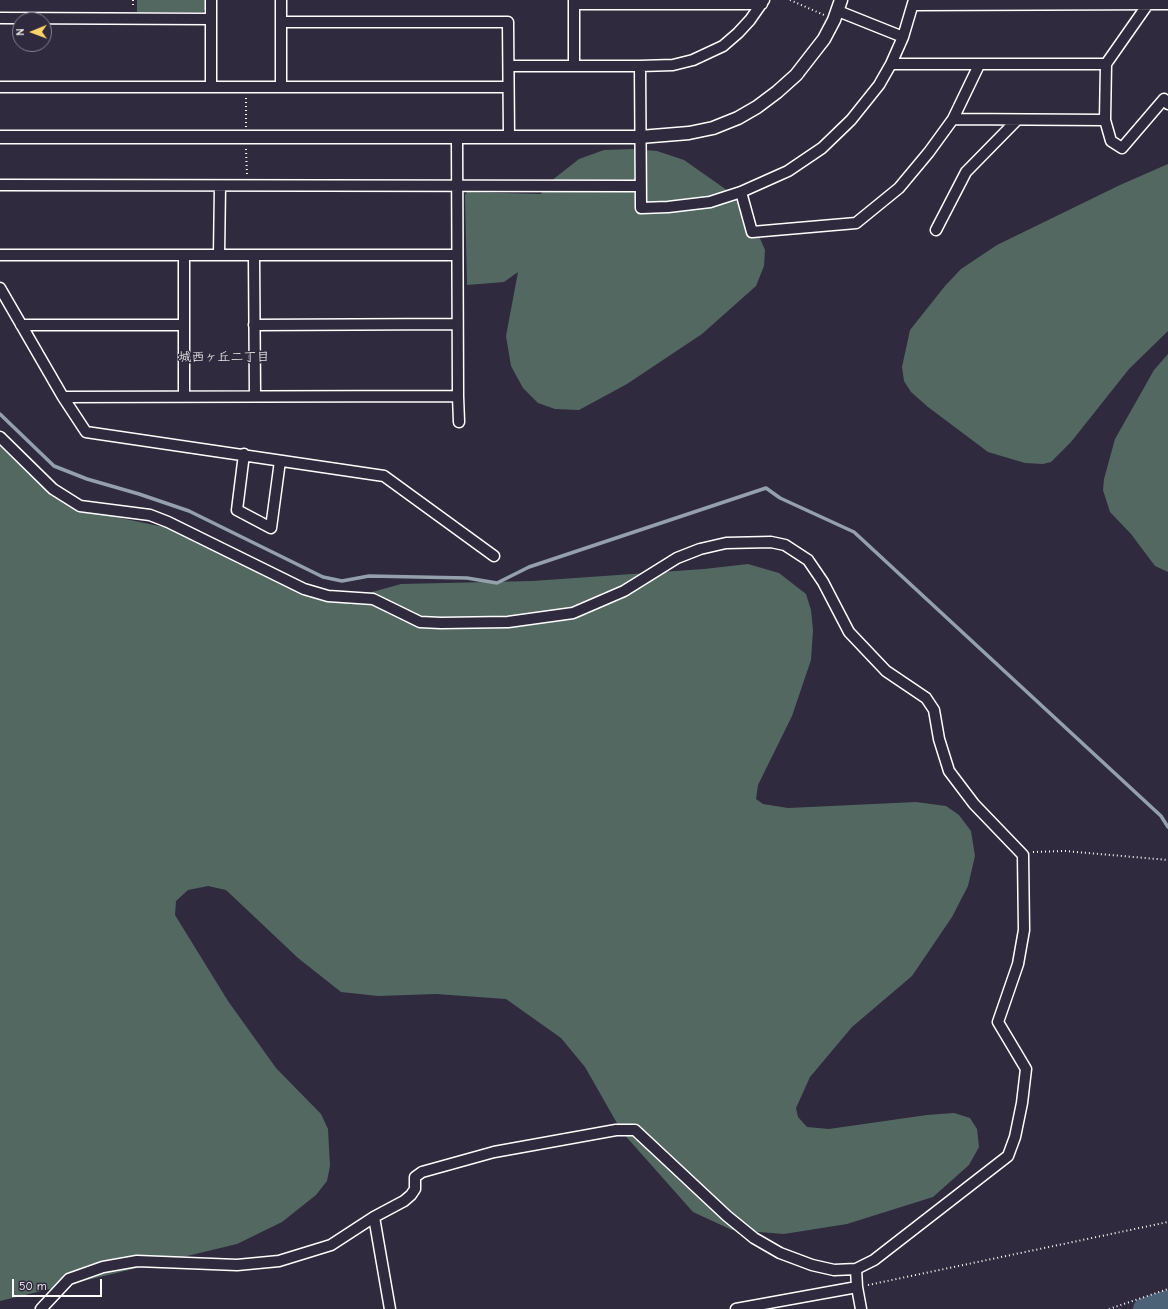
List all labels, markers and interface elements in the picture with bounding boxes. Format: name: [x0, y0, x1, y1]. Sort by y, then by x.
north arrow: [12, 12, 52, 52]
text: N: [14, 28, 27, 36]
district label: 城西ヶ丘二丁目: [179, 349, 269, 365]
scale bar: [14, 1271, 104, 1297]
text: 50 m: [19, 1279, 47, 1293]

